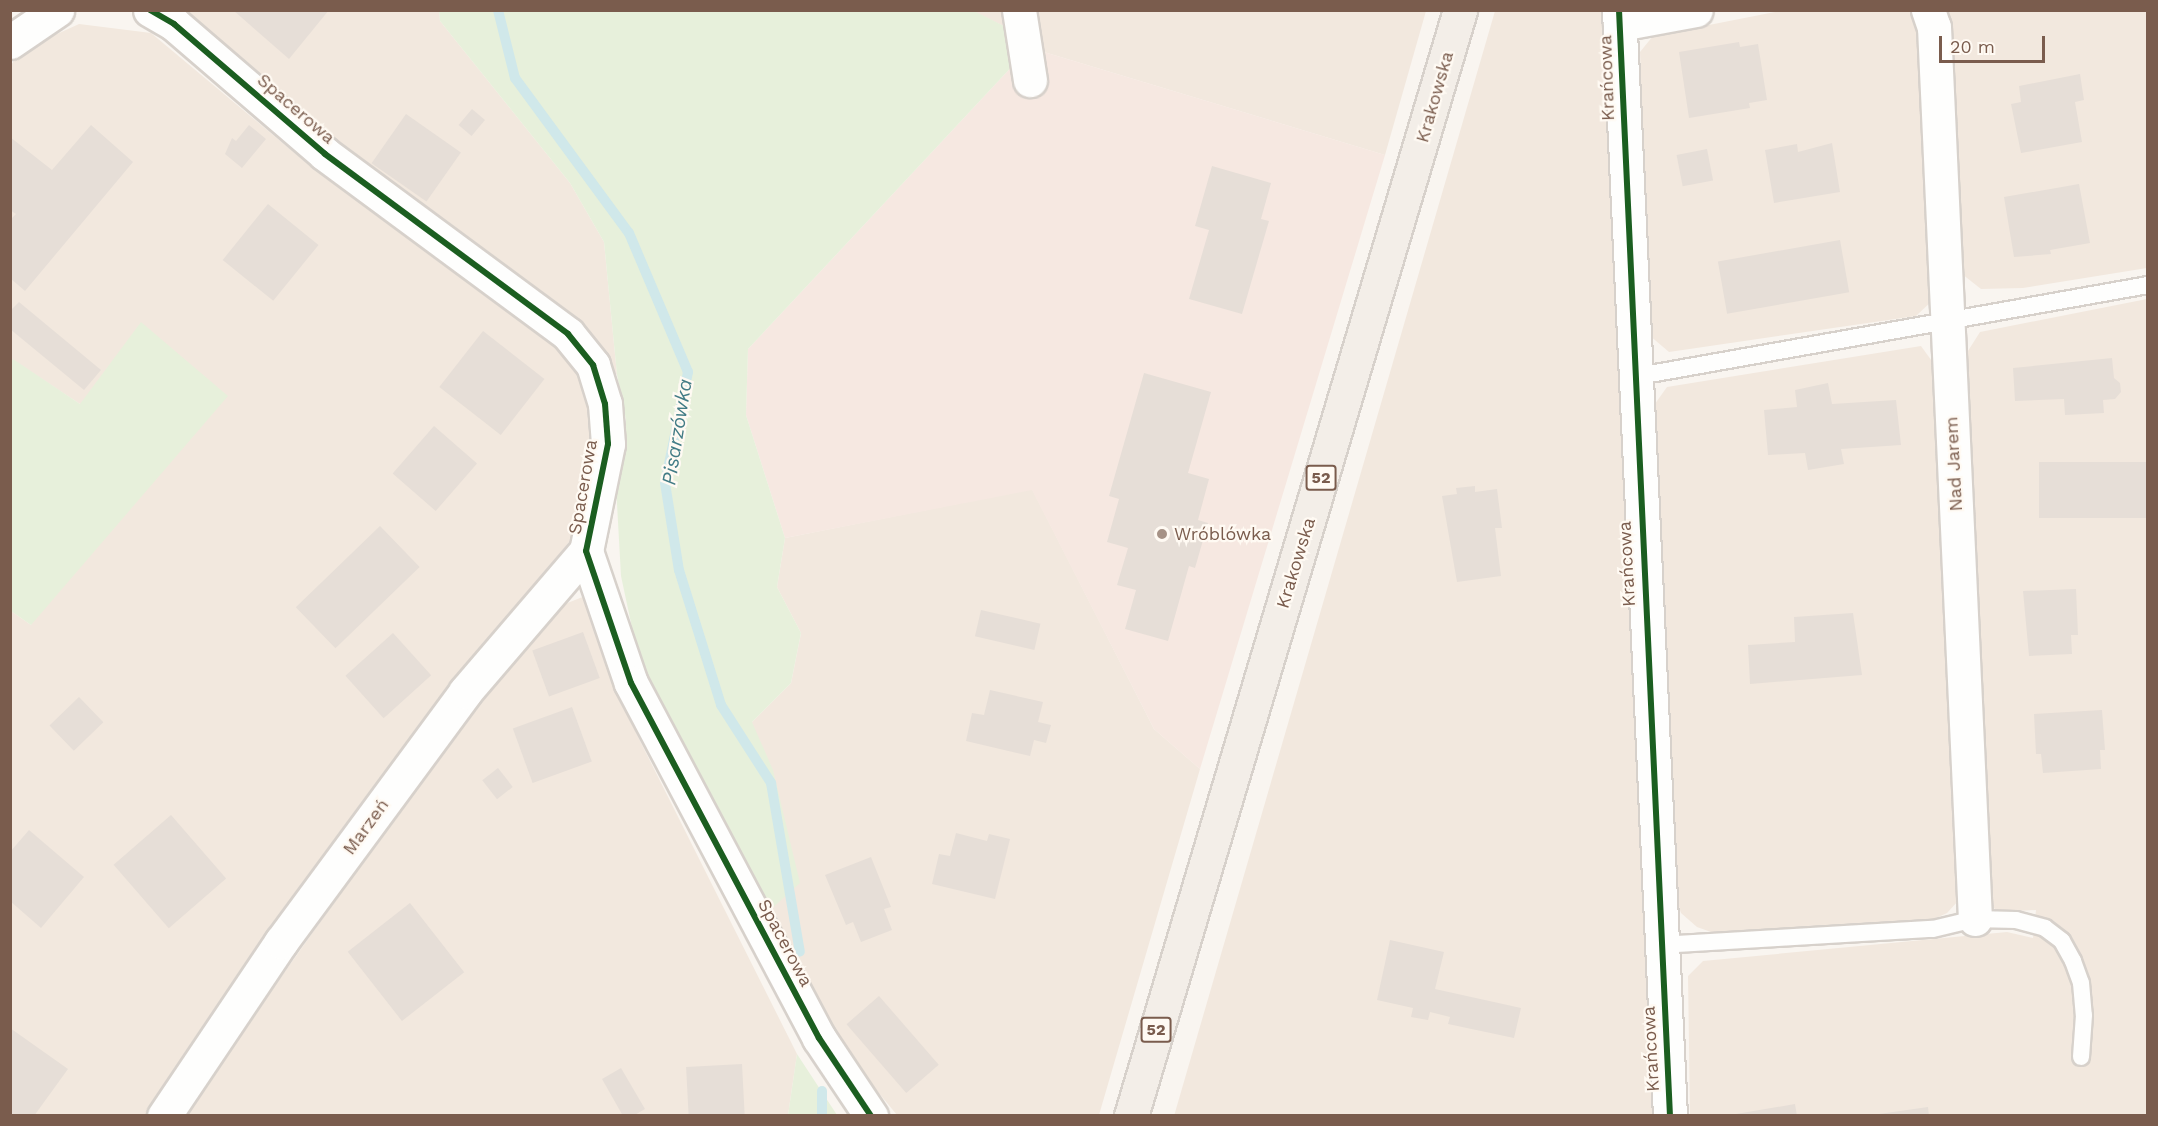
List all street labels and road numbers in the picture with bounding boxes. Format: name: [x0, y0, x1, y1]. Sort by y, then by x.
street label: Krańcowa: [1595, 35, 1619, 121]
street label: Krakowska: [1412, 49, 1458, 145]
street label: Spacerowa: [253, 69, 339, 149]
street label: Nad Jarem: [1941, 416, 1967, 512]
street label: Spacerowa: [564, 438, 602, 536]
road number: 52: [1304, 465, 1338, 491]
street label: Krakowska: [1272, 515, 1320, 611]
street label: Krańcowa: [1614, 521, 1640, 607]
street label: Marzeń: [339, 795, 393, 859]
street label: Spacerowa: [753, 896, 817, 990]
street label: Krańcowa: [1638, 1006, 1664, 1092]
road number: 52: [1140, 1017, 1172, 1043]

